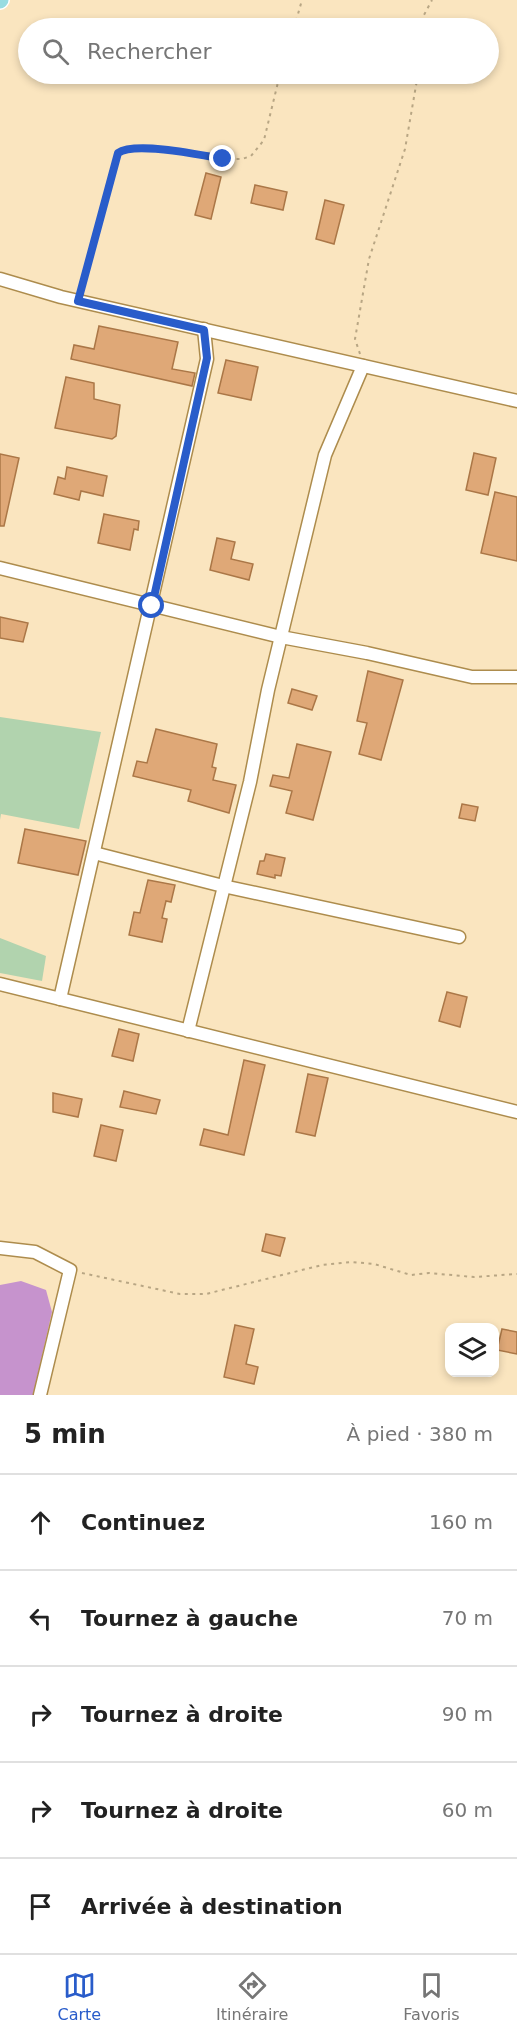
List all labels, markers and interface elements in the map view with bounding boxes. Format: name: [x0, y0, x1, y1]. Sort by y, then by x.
search box: [18, 18, 499, 84]
icon: search: [39, 35, 72, 68]
text: Rechercher: [87, 39, 212, 64]
route end: [209, 145, 235, 171]
route start: [138, 592, 164, 618]
map controls: [445, 1323, 499, 1377]
button: layers: [445, 1323, 499, 1377]
text: 5 min: [24, 1419, 106, 1449]
text: À pied · 380 m: [347, 1422, 493, 1446]
icon: ahead: [24, 1506, 57, 1539]
text: Continuez: [81, 1510, 205, 1535]
text: 160 m: [429, 1510, 493, 1534]
icon: left: [24, 1602, 57, 1635]
text: Tournez à gauche: [81, 1606, 298, 1631]
text: 70 m: [442, 1606, 493, 1630]
icon: right: [24, 1698, 57, 1731]
text: Tournez à droite: [81, 1702, 283, 1727]
text: 90 m: [442, 1702, 493, 1726]
icon: right: [24, 1794, 57, 1827]
text: Tournez à droite: [81, 1798, 283, 1823]
text: 60 m: [442, 1798, 493, 1822]
icon: arrive: [24, 1890, 57, 1923]
text: Arrivée à destination: [81, 1894, 343, 1919]
tab: Carte: [57, 1969, 101, 2024]
tab: Itinéraire: [216, 1969, 288, 2024]
tab: Favoris: [403, 1969, 460, 2024]

